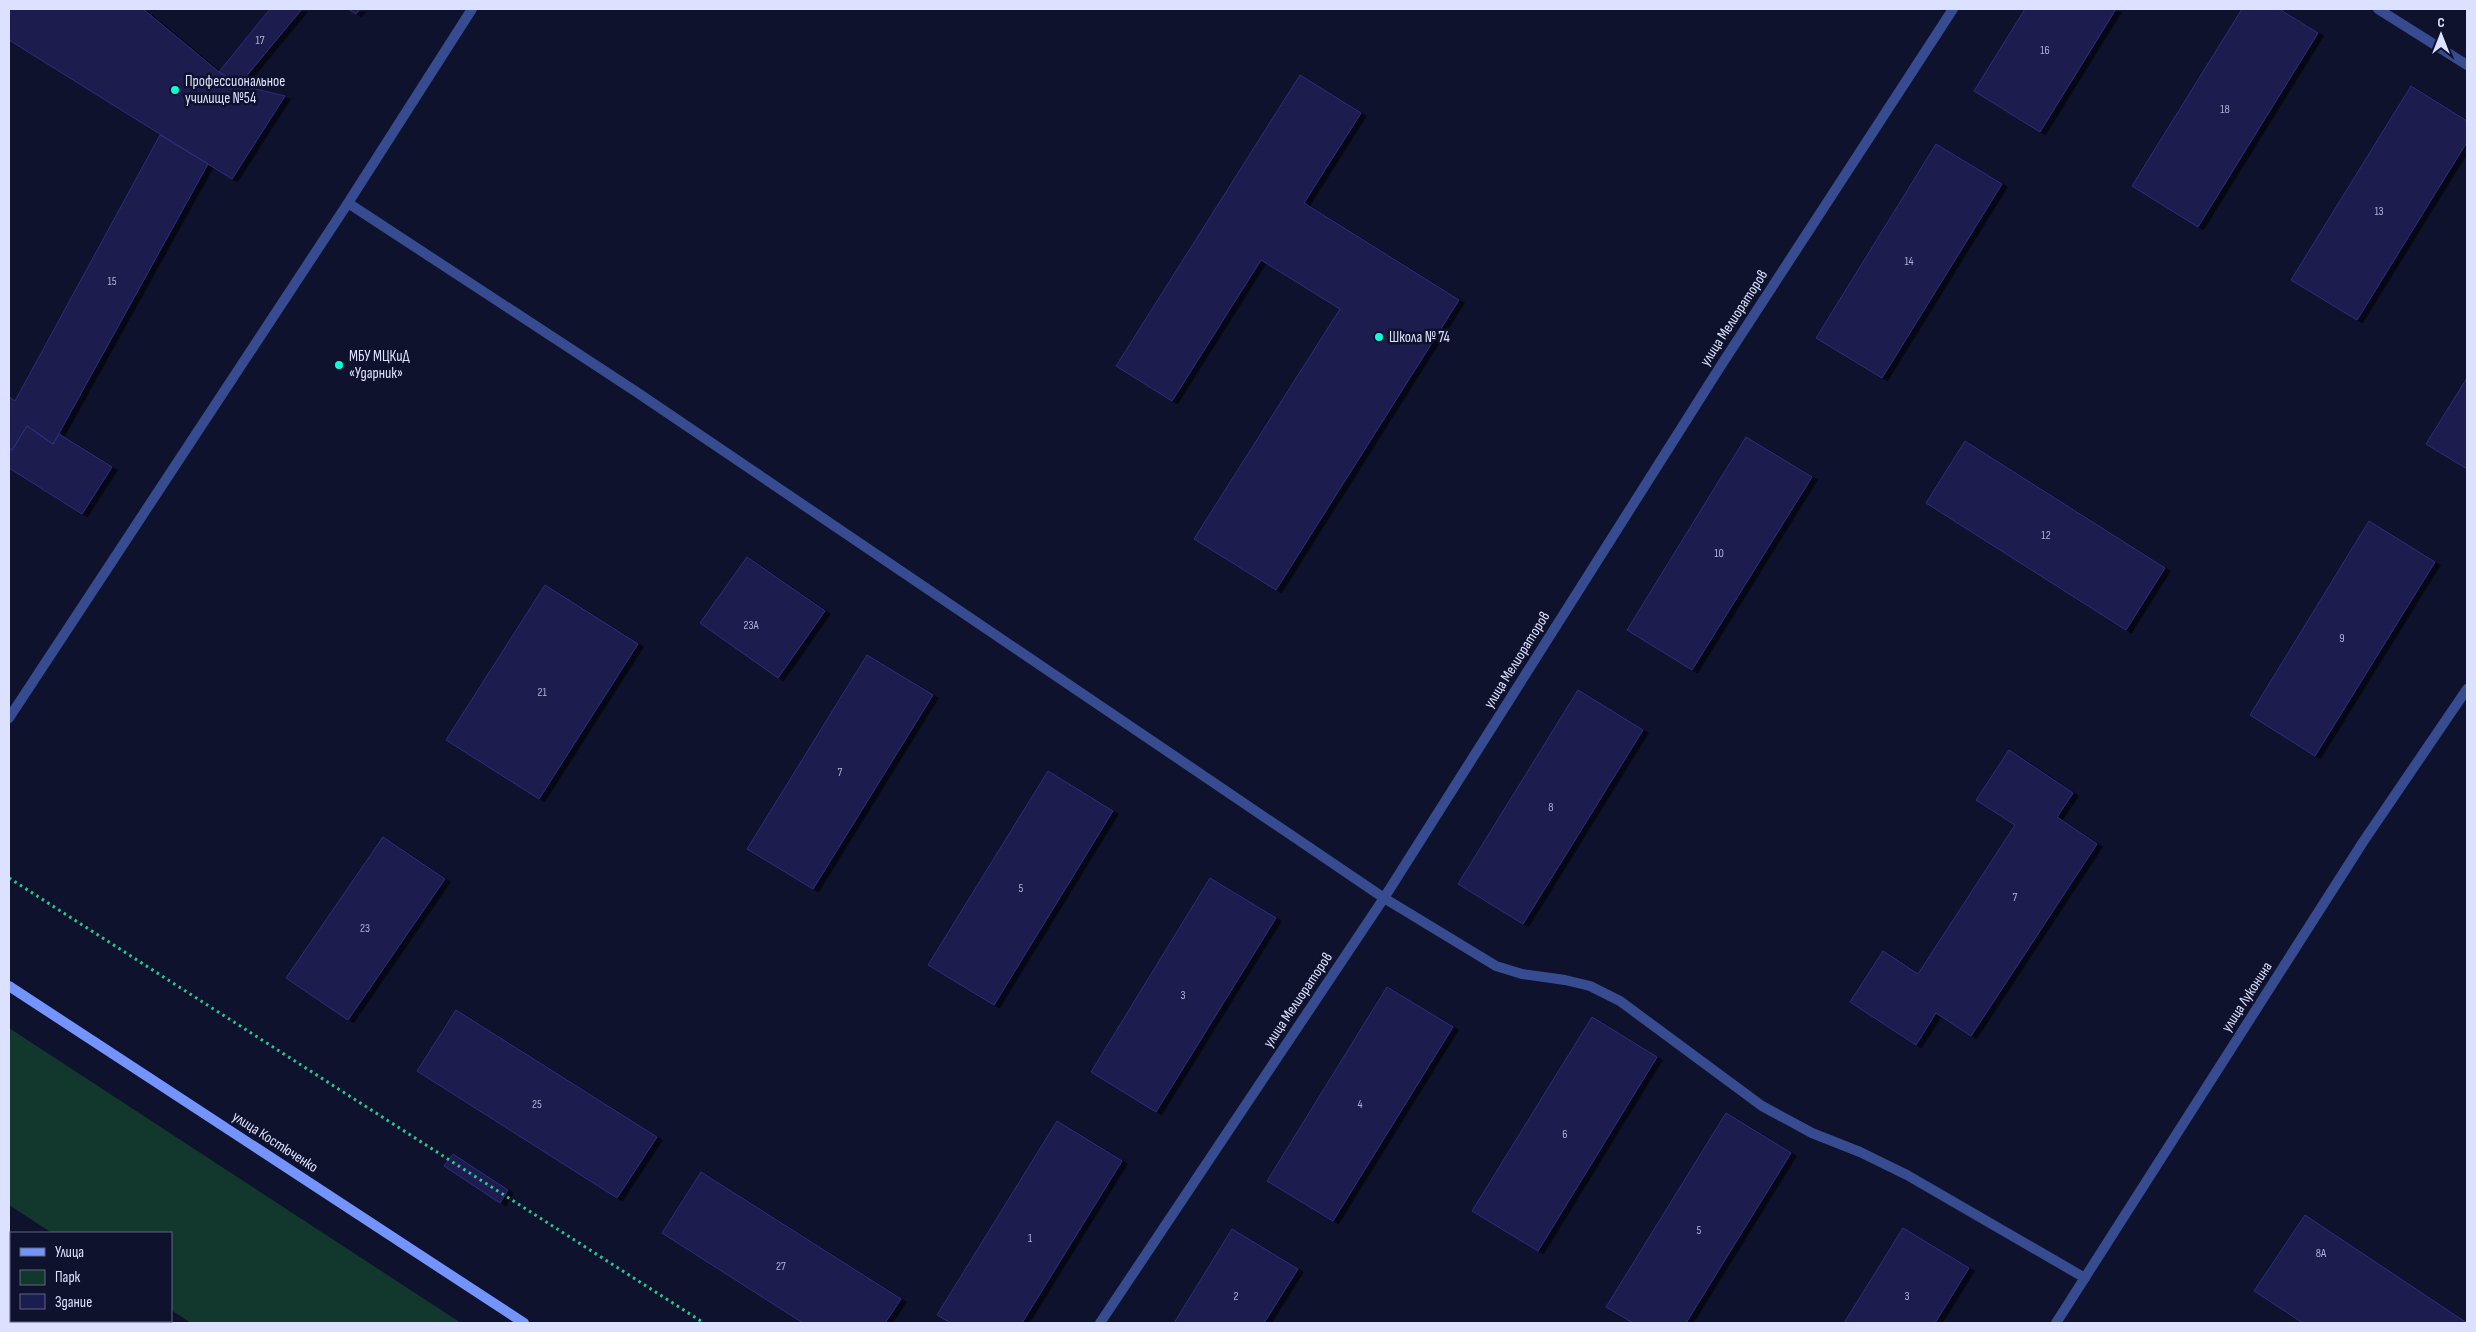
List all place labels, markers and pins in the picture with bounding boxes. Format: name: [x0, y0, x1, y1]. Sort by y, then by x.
place label: Профессиональное училище №54: [185, 72, 285, 108]
marker: Профессиональное училище №54: [169, 84, 181, 96]
place label: Школа № 74: [1389, 328, 1450, 347]
marker: Школа № 74: [1373, 331, 1385, 343]
place label: МБУ МЦКиД «Ударник»: [349, 347, 411, 383]
marker: МБУ МЦКиД «Ударник»: [333, 359, 345, 371]

